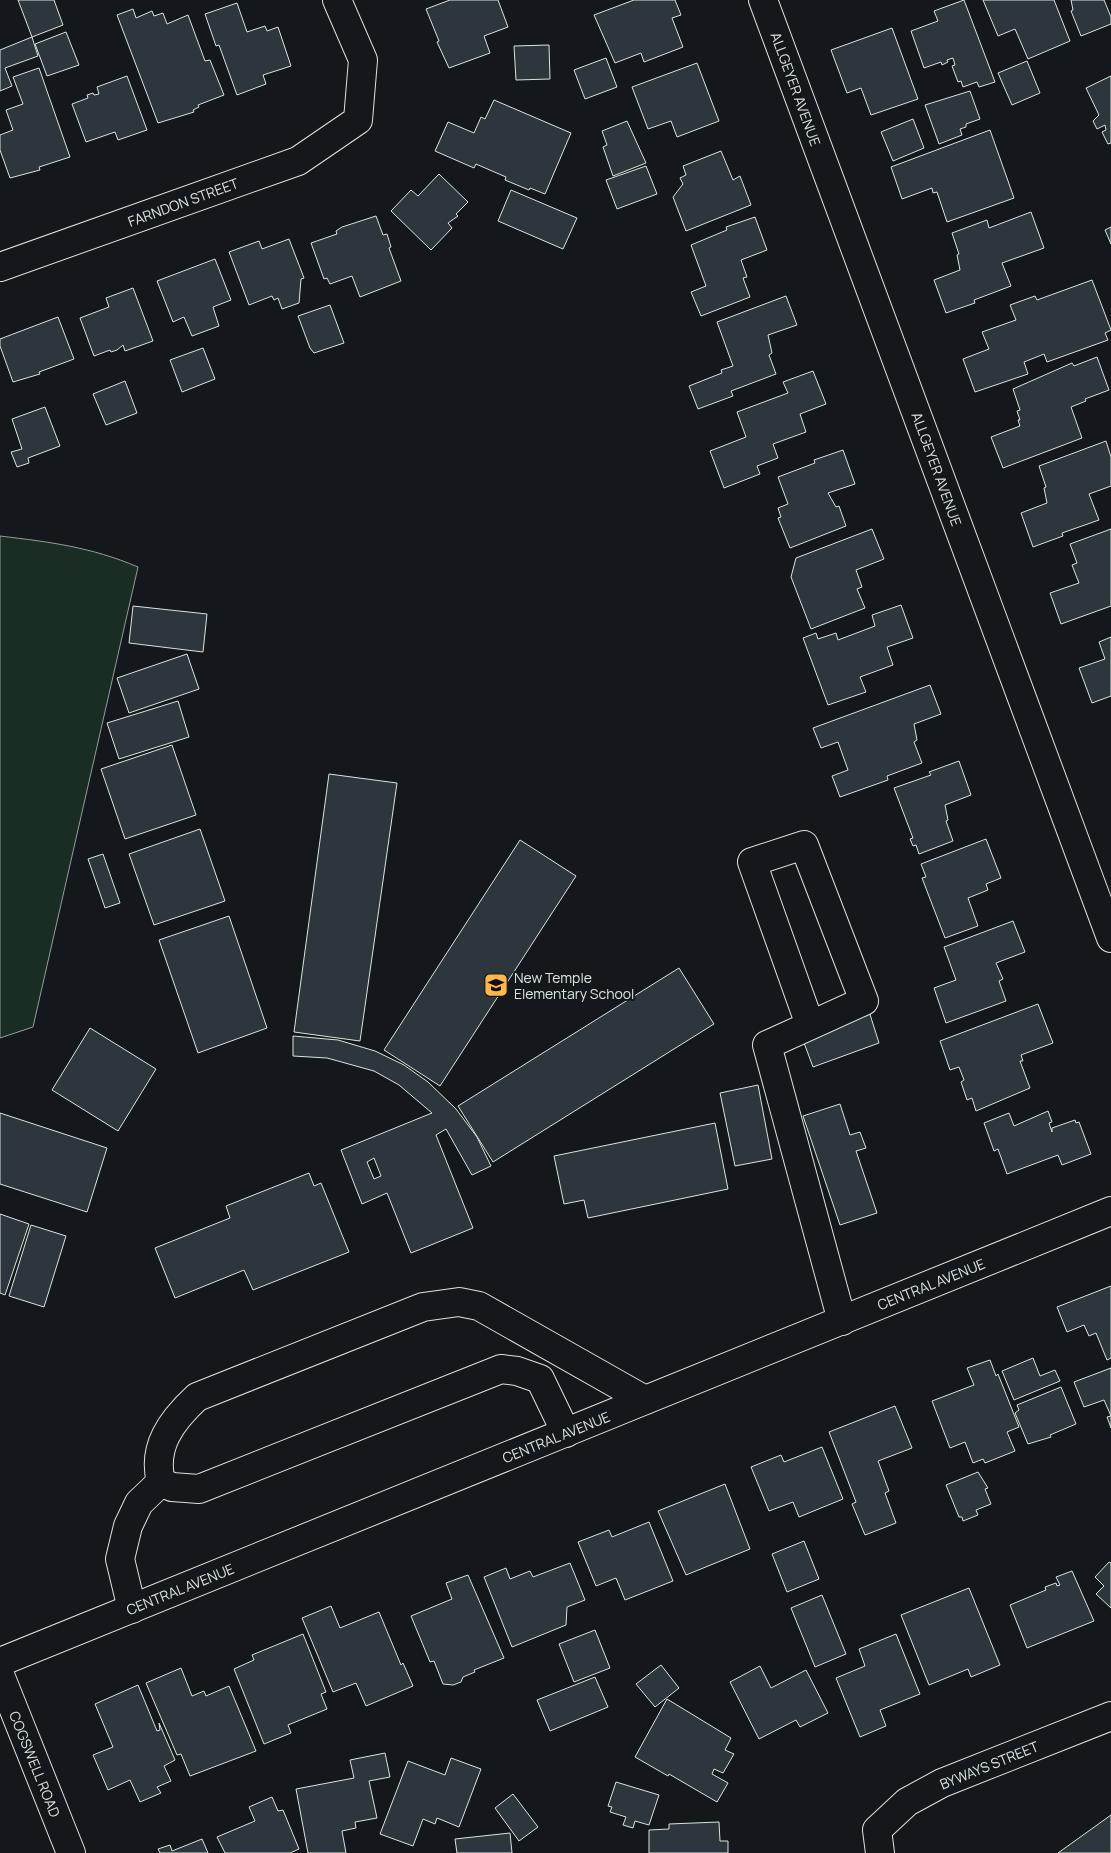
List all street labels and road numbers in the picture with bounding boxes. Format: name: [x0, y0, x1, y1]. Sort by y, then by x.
street label: ALLGEYER AVENUE: [767, 29, 825, 149]
street label: FARNDON STREET: [125, 173, 241, 231]
street label: ALLGEYER AVENUE: [908, 409, 966, 529]
street label: CENTRAL AVENUE: [874, 1254, 988, 1314]
street label: CENTRAL AVENUE: [499, 1407, 613, 1467]
street label: CENTRAL AVENUE: [123, 1559, 237, 1619]
street label: COGSWELL ROAD: [5, 1708, 65, 1820]
street label: BYWAYS STREET: [937, 1736, 1042, 1793]

